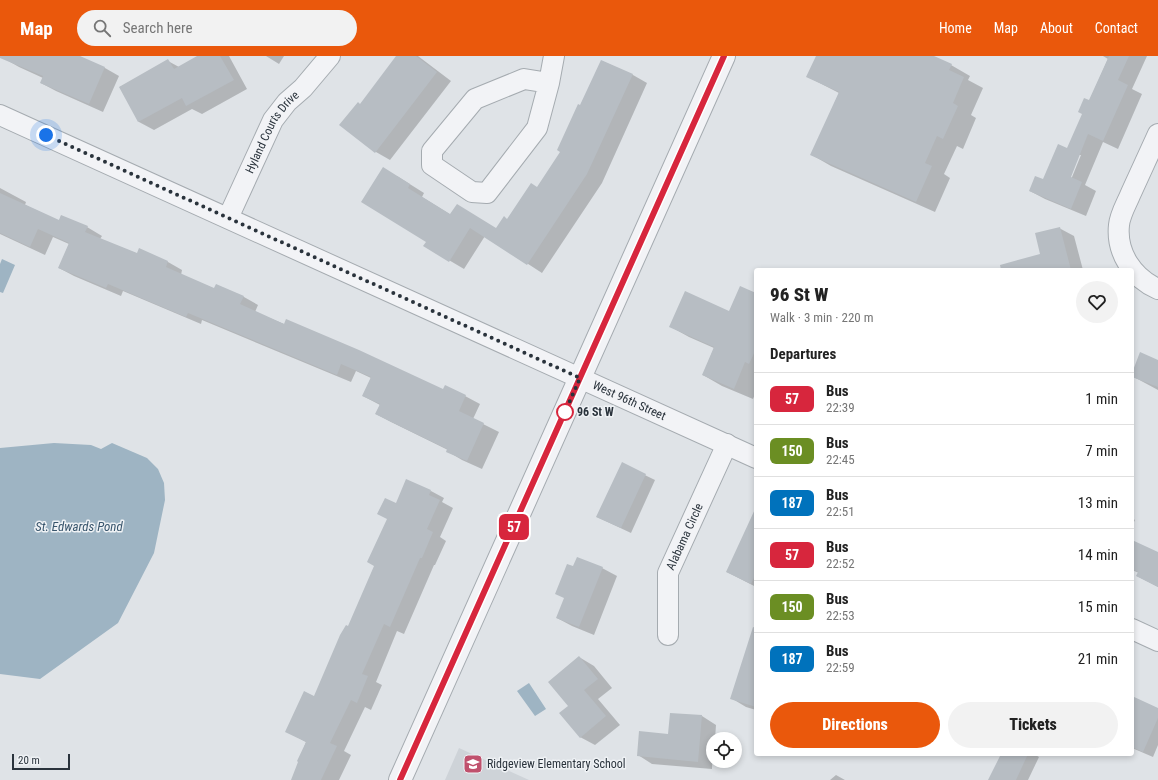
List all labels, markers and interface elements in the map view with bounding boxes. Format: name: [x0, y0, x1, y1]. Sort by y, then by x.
search box: [77, 10, 357, 46]
text: Map: [20, 17, 53, 40]
icon: search: [91, 17, 113, 39]
text: Search here: [123, 19, 193, 37]
text: Home: [939, 20, 972, 36]
text: Map: [994, 20, 1018, 36]
text: About: [1040, 20, 1073, 36]
text: Contact: [1095, 20, 1138, 36]
street label: Hyland Courts Drive: [243, 88, 302, 175]
your location: [36, 125, 56, 145]
button: heart: [1076, 281, 1118, 323]
text: 96 St W: [770, 283, 829, 306]
text: Walk · 3 min · 220 m: [770, 310, 874, 325]
text: Departures: [770, 345, 836, 363]
street label: West 96th Street: [591, 378, 668, 423]
text: Bus: [826, 382, 849, 400]
text: 1 min: [1085, 390, 1118, 408]
text: 57: [785, 391, 799, 407]
text: 22:39: [826, 400, 855, 415]
marker: 96 St W: [556, 403, 574, 421]
place label: 96 St W: [577, 405, 614, 419]
text: Bus: [826, 434, 849, 452]
text: 7 min: [1085, 442, 1118, 460]
text: 150: [781, 443, 803, 459]
text: 22:45: [826, 452, 855, 467]
text: Bus: [826, 486, 849, 504]
text: 13 min: [1078, 494, 1118, 512]
text: 187: [781, 495, 803, 511]
street label: Alabama Circle: [663, 501, 706, 572]
text: 22:51: [826, 504, 855, 519]
line badge: 57: [496, 514, 532, 540]
water label: St. Edwards Pond: [35, 519, 123, 534]
text: 57: [507, 519, 521, 535]
text: Bus: [826, 538, 849, 556]
text: 14 min: [1078, 546, 1118, 564]
text: 57: [785, 547, 799, 563]
text: 22:52: [826, 556, 855, 571]
text: Bus: [826, 590, 849, 608]
text: 15 min: [1078, 598, 1118, 616]
text: 150: [781, 599, 803, 615]
text: 22:53: [826, 608, 855, 623]
text: Bus: [826, 642, 849, 660]
text: 21 min: [1078, 650, 1118, 668]
text: 187: [781, 651, 803, 667]
text: 22:59: [826, 660, 855, 675]
button: Directions: [770, 702, 940, 748]
button: Tickets: [948, 702, 1118, 748]
map controls: [706, 732, 742, 768]
button: locate: [706, 732, 742, 768]
scale bar: [12, 752, 70, 771]
school or university icon: Ridgeview Elementary School: [462, 753, 484, 775]
text: 20 m: [18, 754, 40, 767]
place label: Ridgeview Elementary School: [487, 757, 626, 771]

